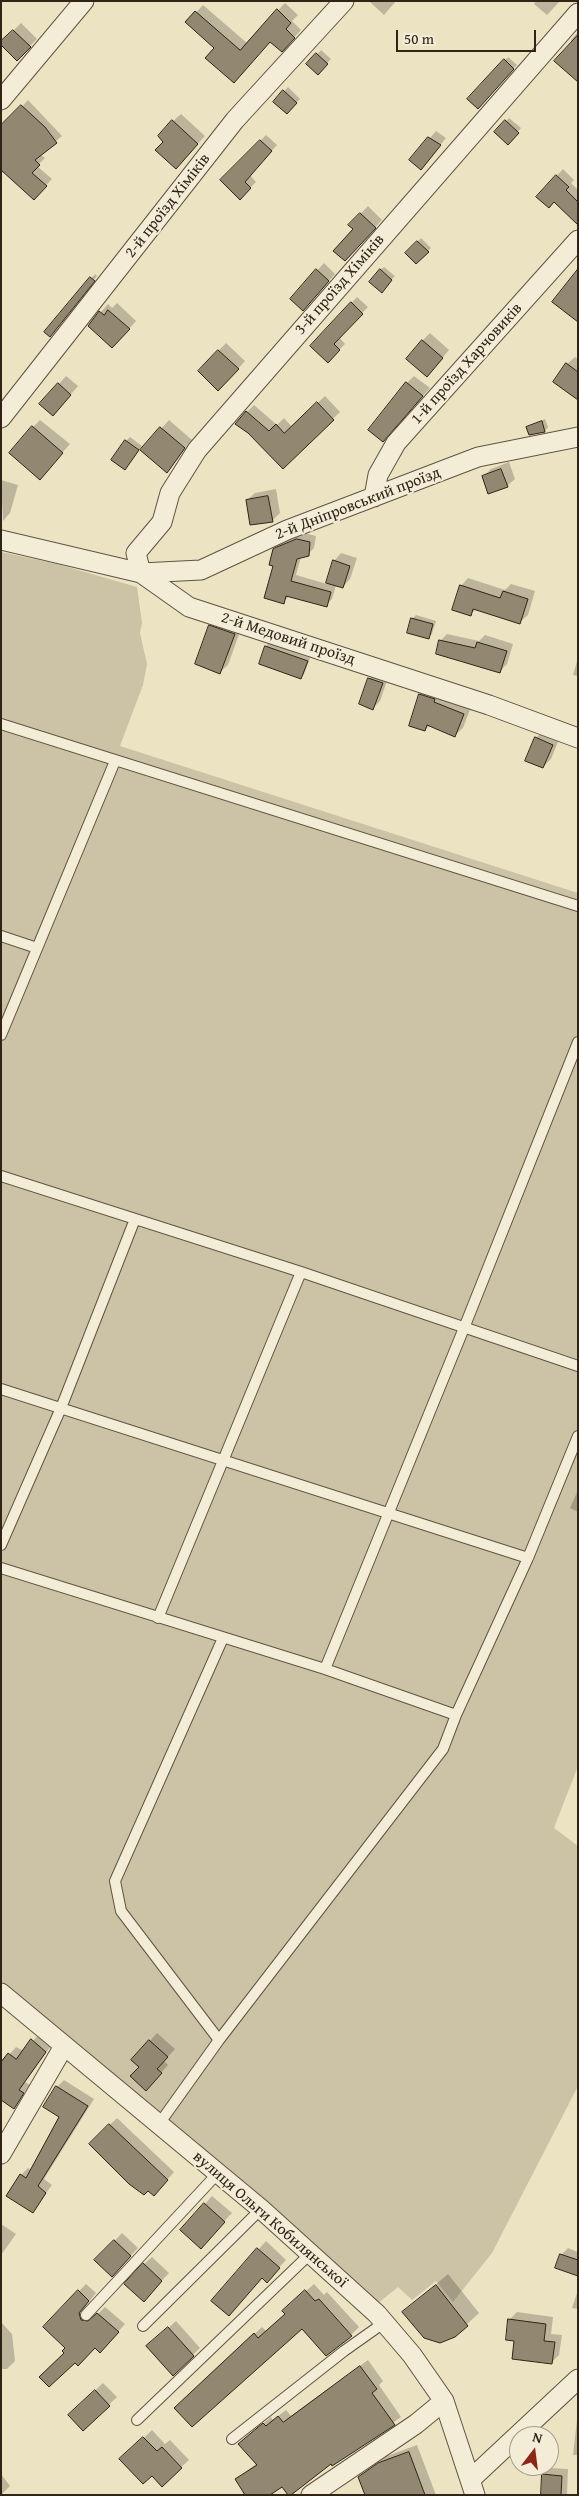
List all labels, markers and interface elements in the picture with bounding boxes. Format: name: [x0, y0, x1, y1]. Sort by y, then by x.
scale bar: [399, 20, 539, 52]
text: 50 m: [404, 28, 434, 49]
street label: 2-й проїзд Хіміків: [121, 150, 215, 262]
street label: 3-й проїзд Хіміків: [291, 231, 389, 339]
street label: 1-й проїзд Харчовиків: [407, 299, 527, 429]
street label: 2-й Дніпровський проїзд: [273, 464, 443, 544]
street label: 2-й Медовий проїзд: [219, 608, 357, 670]
street label: вулиця Ольги Кобилянської: [189, 2148, 351, 2292]
north arrow: [509, 2426, 559, 2476]
text: N: [531, 2427, 545, 2448]

